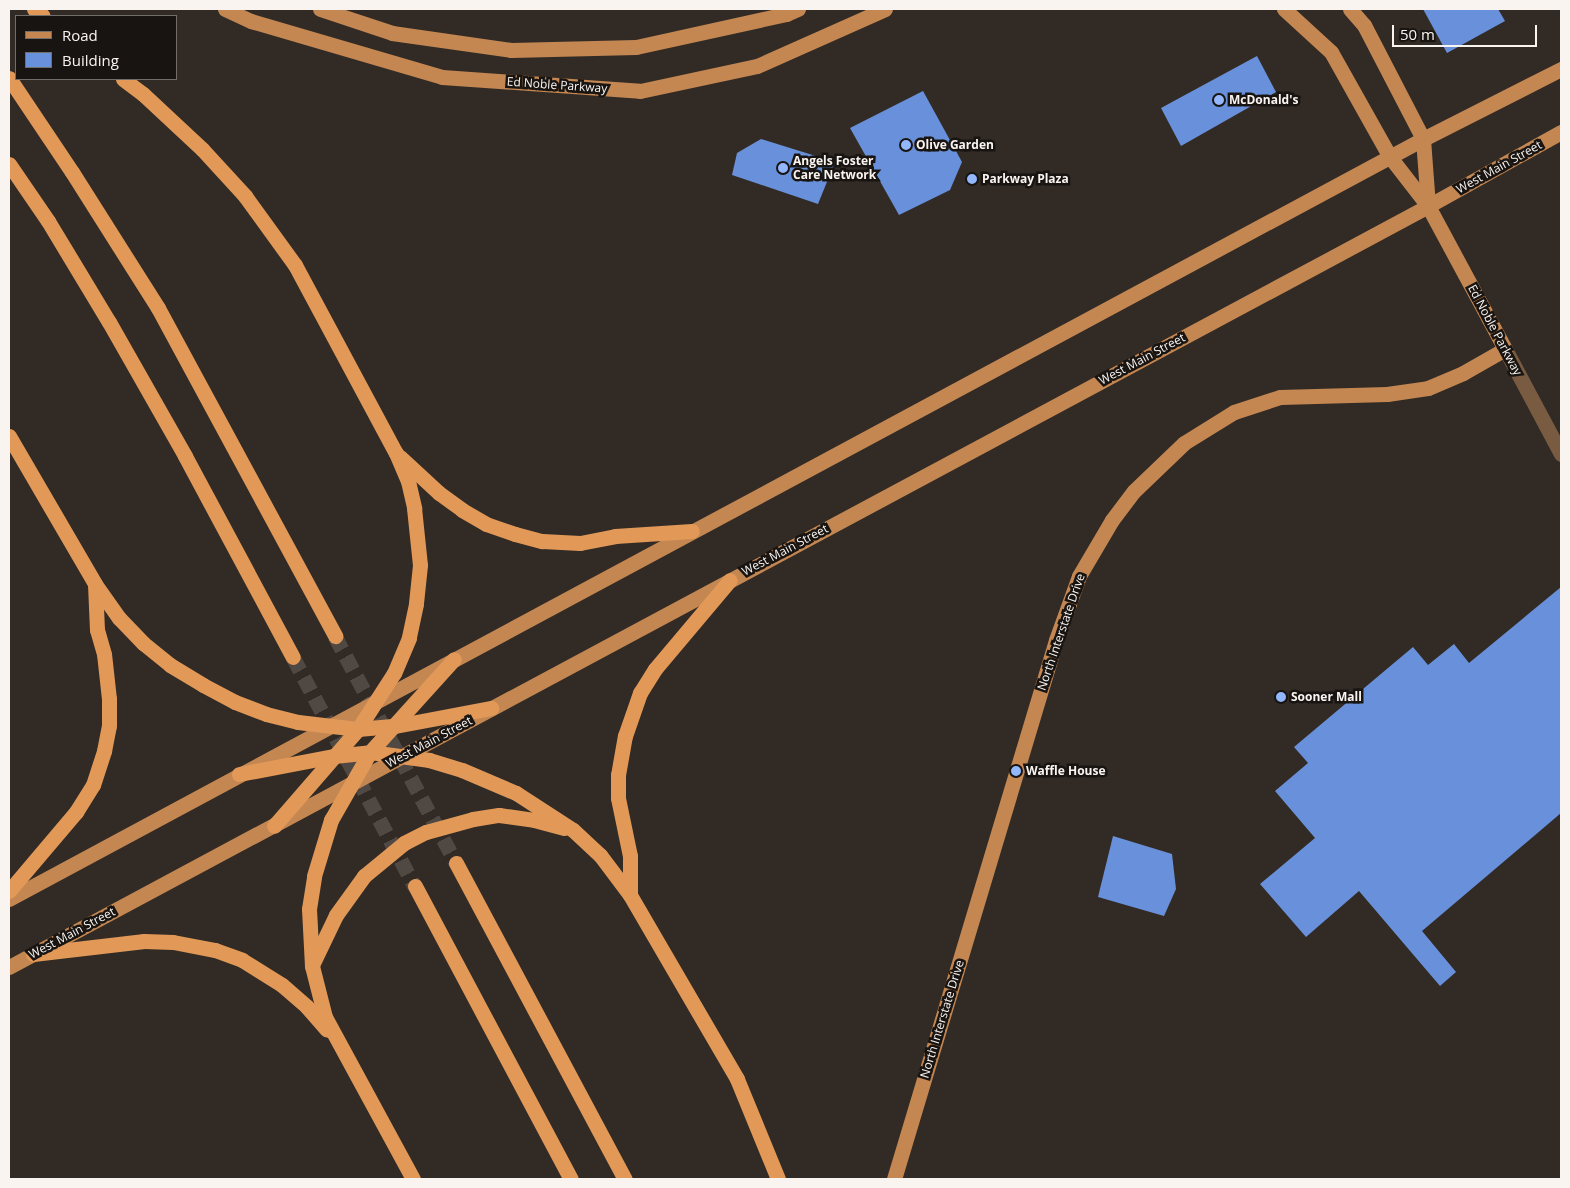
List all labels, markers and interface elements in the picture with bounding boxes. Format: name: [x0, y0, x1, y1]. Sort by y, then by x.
legend: [15, 15, 178, 80]
scale bar: [1395, 15, 1540, 47]
text: 50 m: [1400, 24, 1435, 44]
text: Road: [62, 25, 98, 45]
text: Building: [62, 50, 119, 70]
street label: Ed Noble Parkway: [506, 74, 608, 96]
place label: McDonald's: [1229, 93, 1298, 107]
marker: McDonald's: [1213, 94, 1225, 106]
place label: Olive Garden: [916, 138, 994, 152]
street label: West Main Street: [1454, 138, 1544, 196]
marker: Olive Garden: [900, 139, 912, 151]
place label: Angels Foster Care Network: [793, 154, 876, 182]
marker: Angels Foster Care Network: [777, 162, 789, 174]
place label: Parkway Plaza: [982, 172, 1069, 186]
marker: Parkway Plaza: [966, 173, 978, 185]
street label: Ed Noble Parkway: [1465, 282, 1525, 378]
street label: West Main Street: [1096, 330, 1188, 388]
street label: West Main Street: [739, 521, 831, 579]
street label: North Interstate Drive: [1034, 572, 1088, 692]
place label: Sooner Mall: [1291, 690, 1362, 704]
marker: Sooner Mall: [1275, 691, 1287, 703]
street label: West Main Street: [383, 713, 475, 771]
place label: Waffle House: [1026, 764, 1106, 778]
marker: Waffle House: [1010, 765, 1022, 777]
street label: West Main Street: [26, 904, 118, 962]
street label: North Interstate Drive: [917, 958, 967, 1080]

